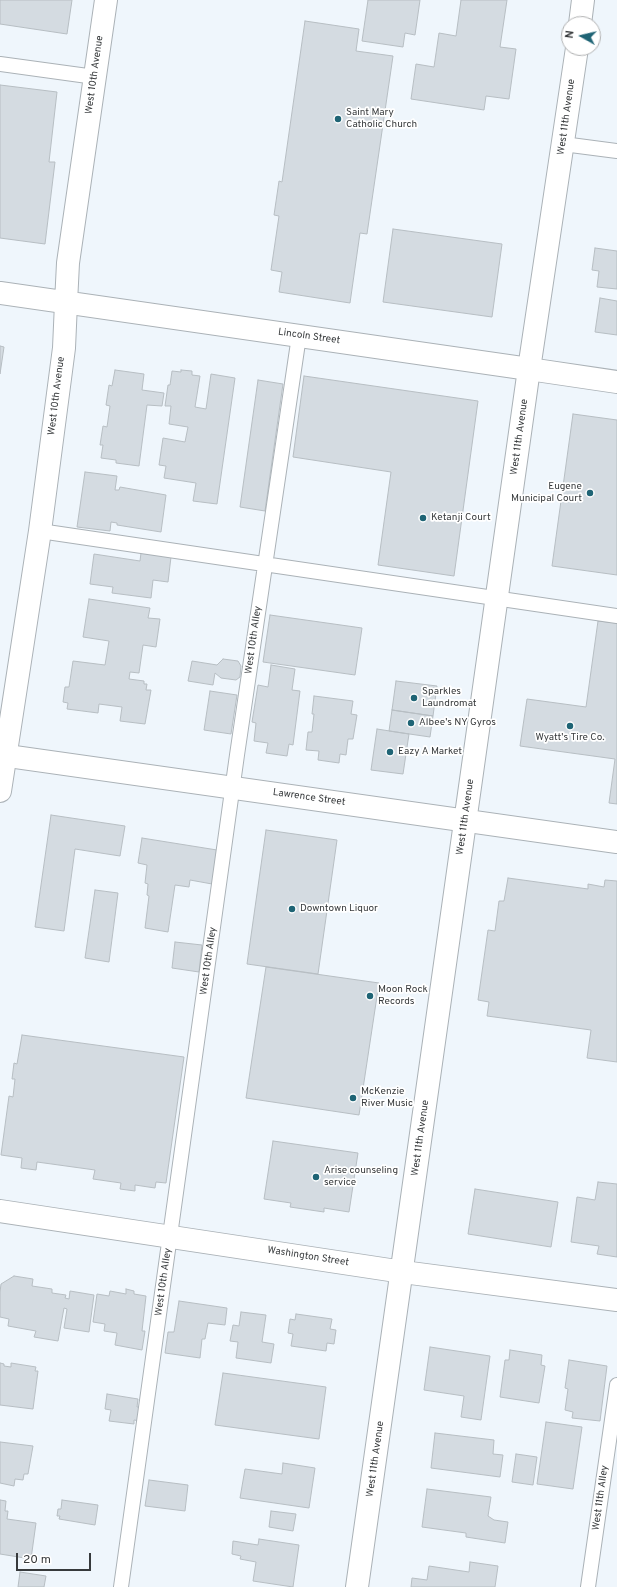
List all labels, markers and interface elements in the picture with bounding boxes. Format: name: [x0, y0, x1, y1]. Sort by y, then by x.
north arrow: [561, 16, 601, 56]
text: N: [563, 30, 578, 39]
street label: West 10th Avenue: [84, 35, 106, 115]
street label: West 11th Avenue: [556, 78, 578, 156]
place label: Saint Mary Catholic Church: [346, 107, 417, 130]
marker: Saint Mary Catholic Church: [333, 114, 343, 124]
street label: Lincoln Street: [277, 327, 341, 347]
street label: West 10th Avenue: [46, 356, 68, 436]
street label: West 11th Avenue: [509, 398, 531, 476]
place label: Eugene Municipal Court: [511, 481, 582, 504]
marker: Eugene Municipal Court: [585, 488, 595, 498]
place label: Ketanji Court: [431, 512, 491, 524]
marker: Ketanji Court: [418, 513, 428, 523]
street label: West 10th Alley: [243, 605, 265, 675]
place label: Sparkles Laundromat: [422, 686, 477, 710]
marker: Sparkles Laundromat: [409, 693, 419, 703]
place label: Albee's NY Gyros: [419, 717, 496, 729]
marker: Albee's NY Gyros: [406, 718, 416, 728]
marker: Wyatt's Tire Co.: [565, 721, 575, 731]
place label: Wyatt's Tire Co.: [535, 732, 605, 744]
place label: Eazy A Market: [398, 746, 462, 758]
marker: Eazy A Market: [385, 747, 395, 757]
street label: West 11th Avenue: [455, 778, 477, 856]
street label: Lawrence Street: [272, 787, 346, 809]
place label: Downtown Liquor: [300, 903, 378, 915]
marker: Downtown Liquor: [287, 904, 297, 914]
street label: West 10th Alley: [198, 926, 220, 996]
place label: Moon Rock Records: [378, 984, 428, 1008]
marker: Moon Rock Records: [365, 991, 375, 1001]
place label: McKenzie River Music: [361, 1086, 413, 1110]
marker: McKenzie River Music: [348, 1093, 358, 1103]
street label: West 11th Avenue: [410, 1099, 432, 1177]
place label: Arise counseling service: [324, 1165, 398, 1188]
marker: Arise counseling service: [311, 1172, 321, 1182]
street label: Washington Street: [266, 1245, 350, 1269]
street label: West 10th Alley: [153, 1247, 175, 1317]
street label: West 11th Avenue: [365, 1420, 387, 1498]
street label: West 11th Alley: [590, 1465, 612, 1531]
scale bar: [18, 1545, 93, 1571]
text: 20 m: [23, 1552, 51, 1568]

